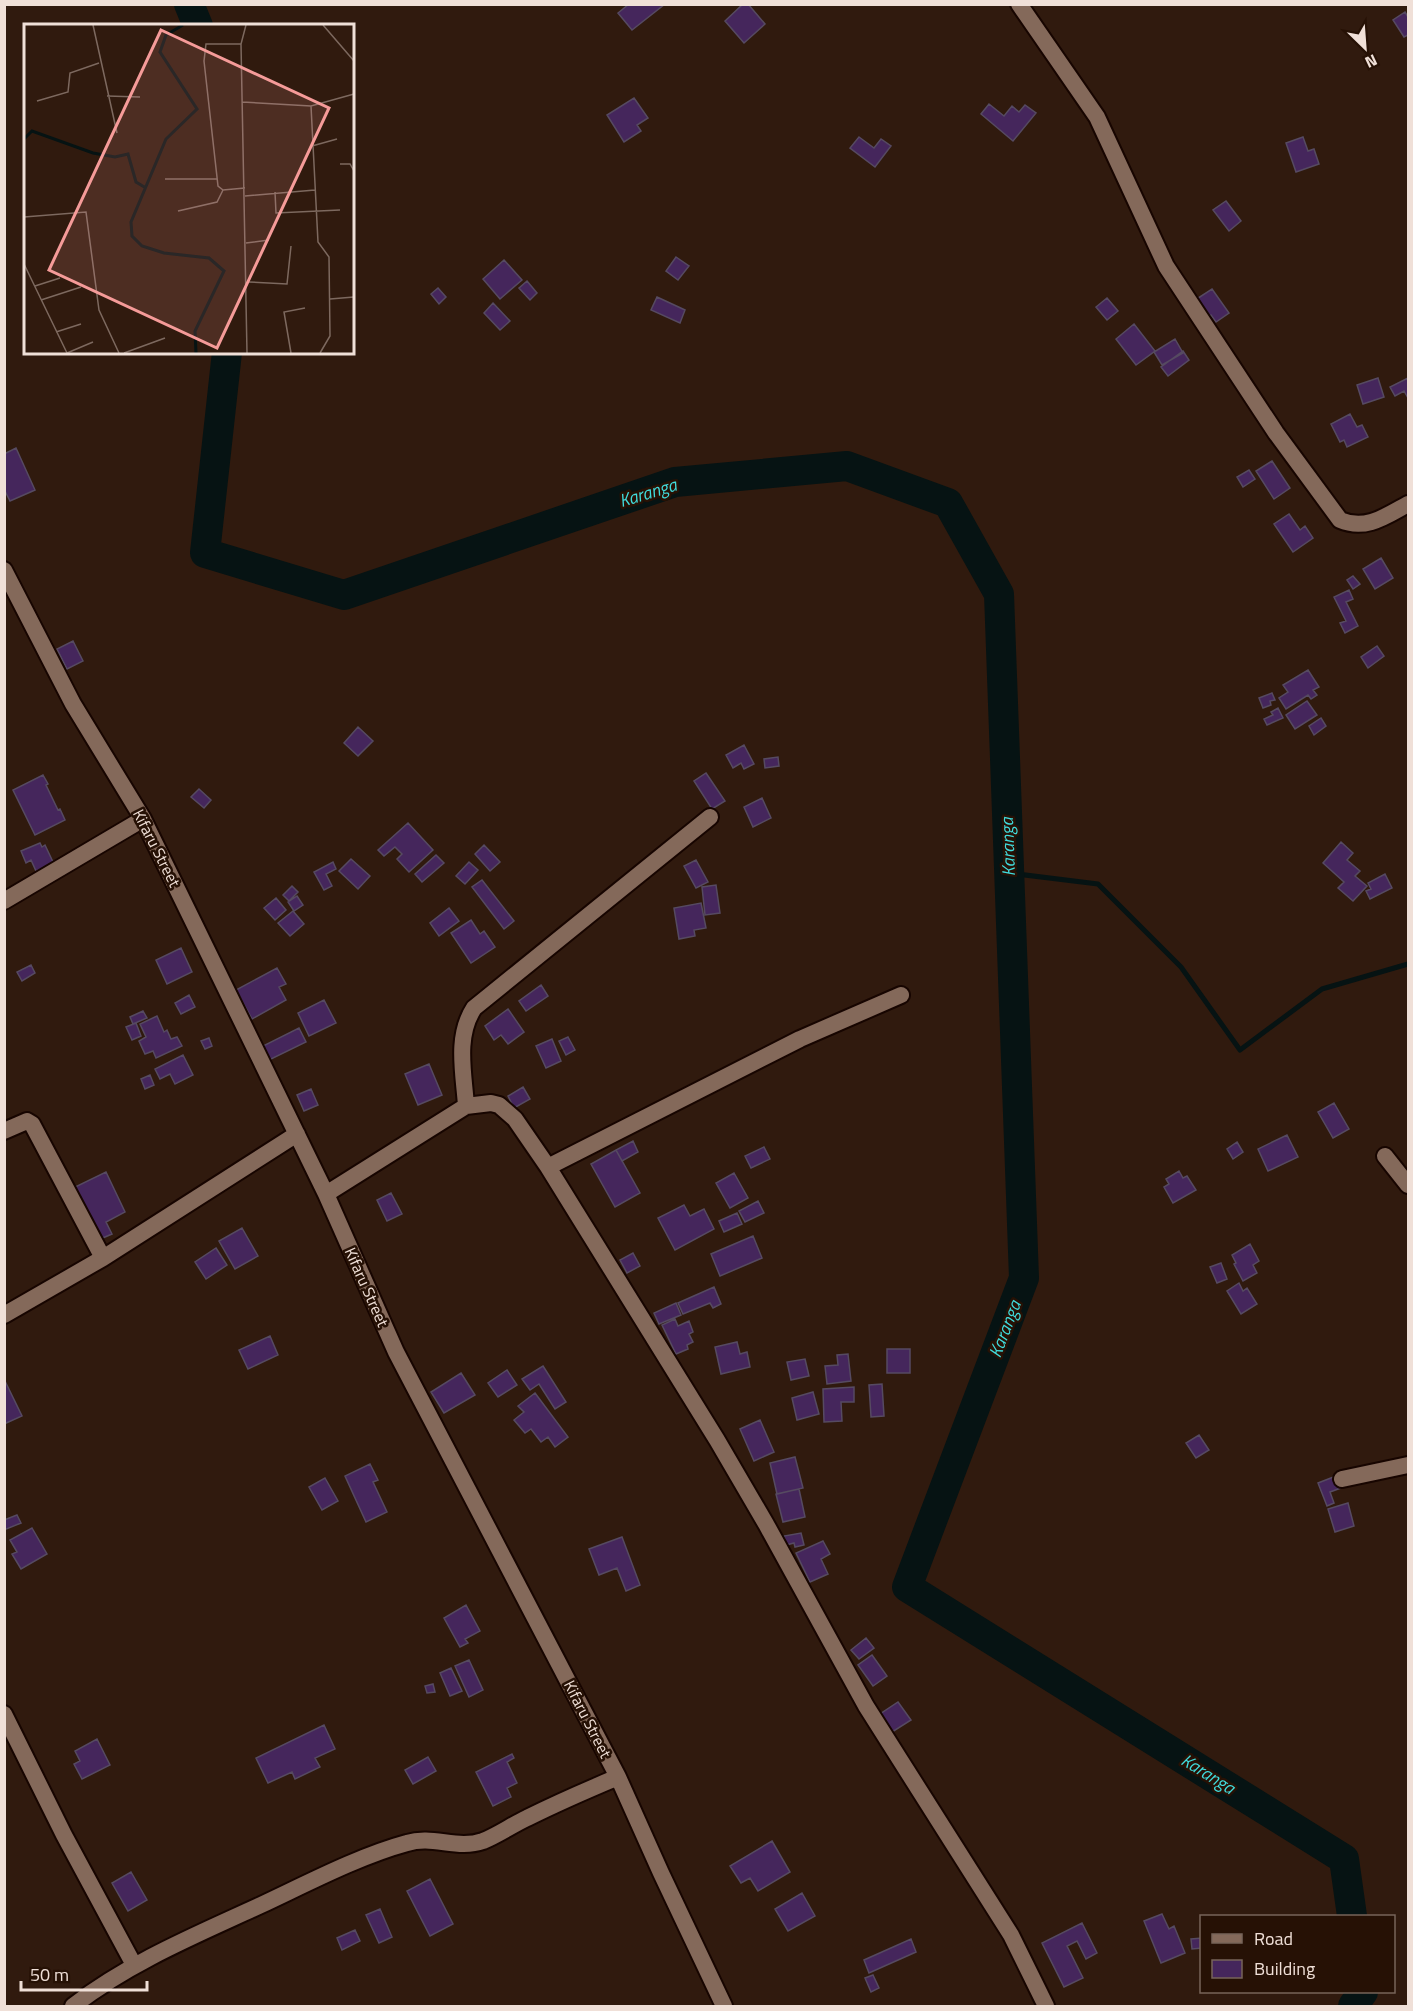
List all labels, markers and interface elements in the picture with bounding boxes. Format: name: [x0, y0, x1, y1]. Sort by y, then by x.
north arrow: [1335, 18, 1395, 78]
inset map: [24, 24, 354, 354]
text: N: [1361, 48, 1381, 75]
water label: Karanga: [616, 471, 681, 514]
street label: Kifaru Street: [127, 805, 187, 892]
water label: Karanga: [993, 816, 1022, 877]
street label: Kifaru Street: [339, 1243, 395, 1331]
water label: Karanga: [981, 1296, 1028, 1361]
street label: Kifaru Street: [558, 1676, 618, 1763]
water label: Karanga: [1176, 1747, 1241, 1801]
legend: [1200, 1915, 1395, 1993]
text: Road: [1254, 1925, 1293, 1952]
scale bar: [21, 1954, 147, 1992]
text: Building: [1254, 1955, 1315, 1982]
text: 50 m: [30, 1961, 69, 1988]

